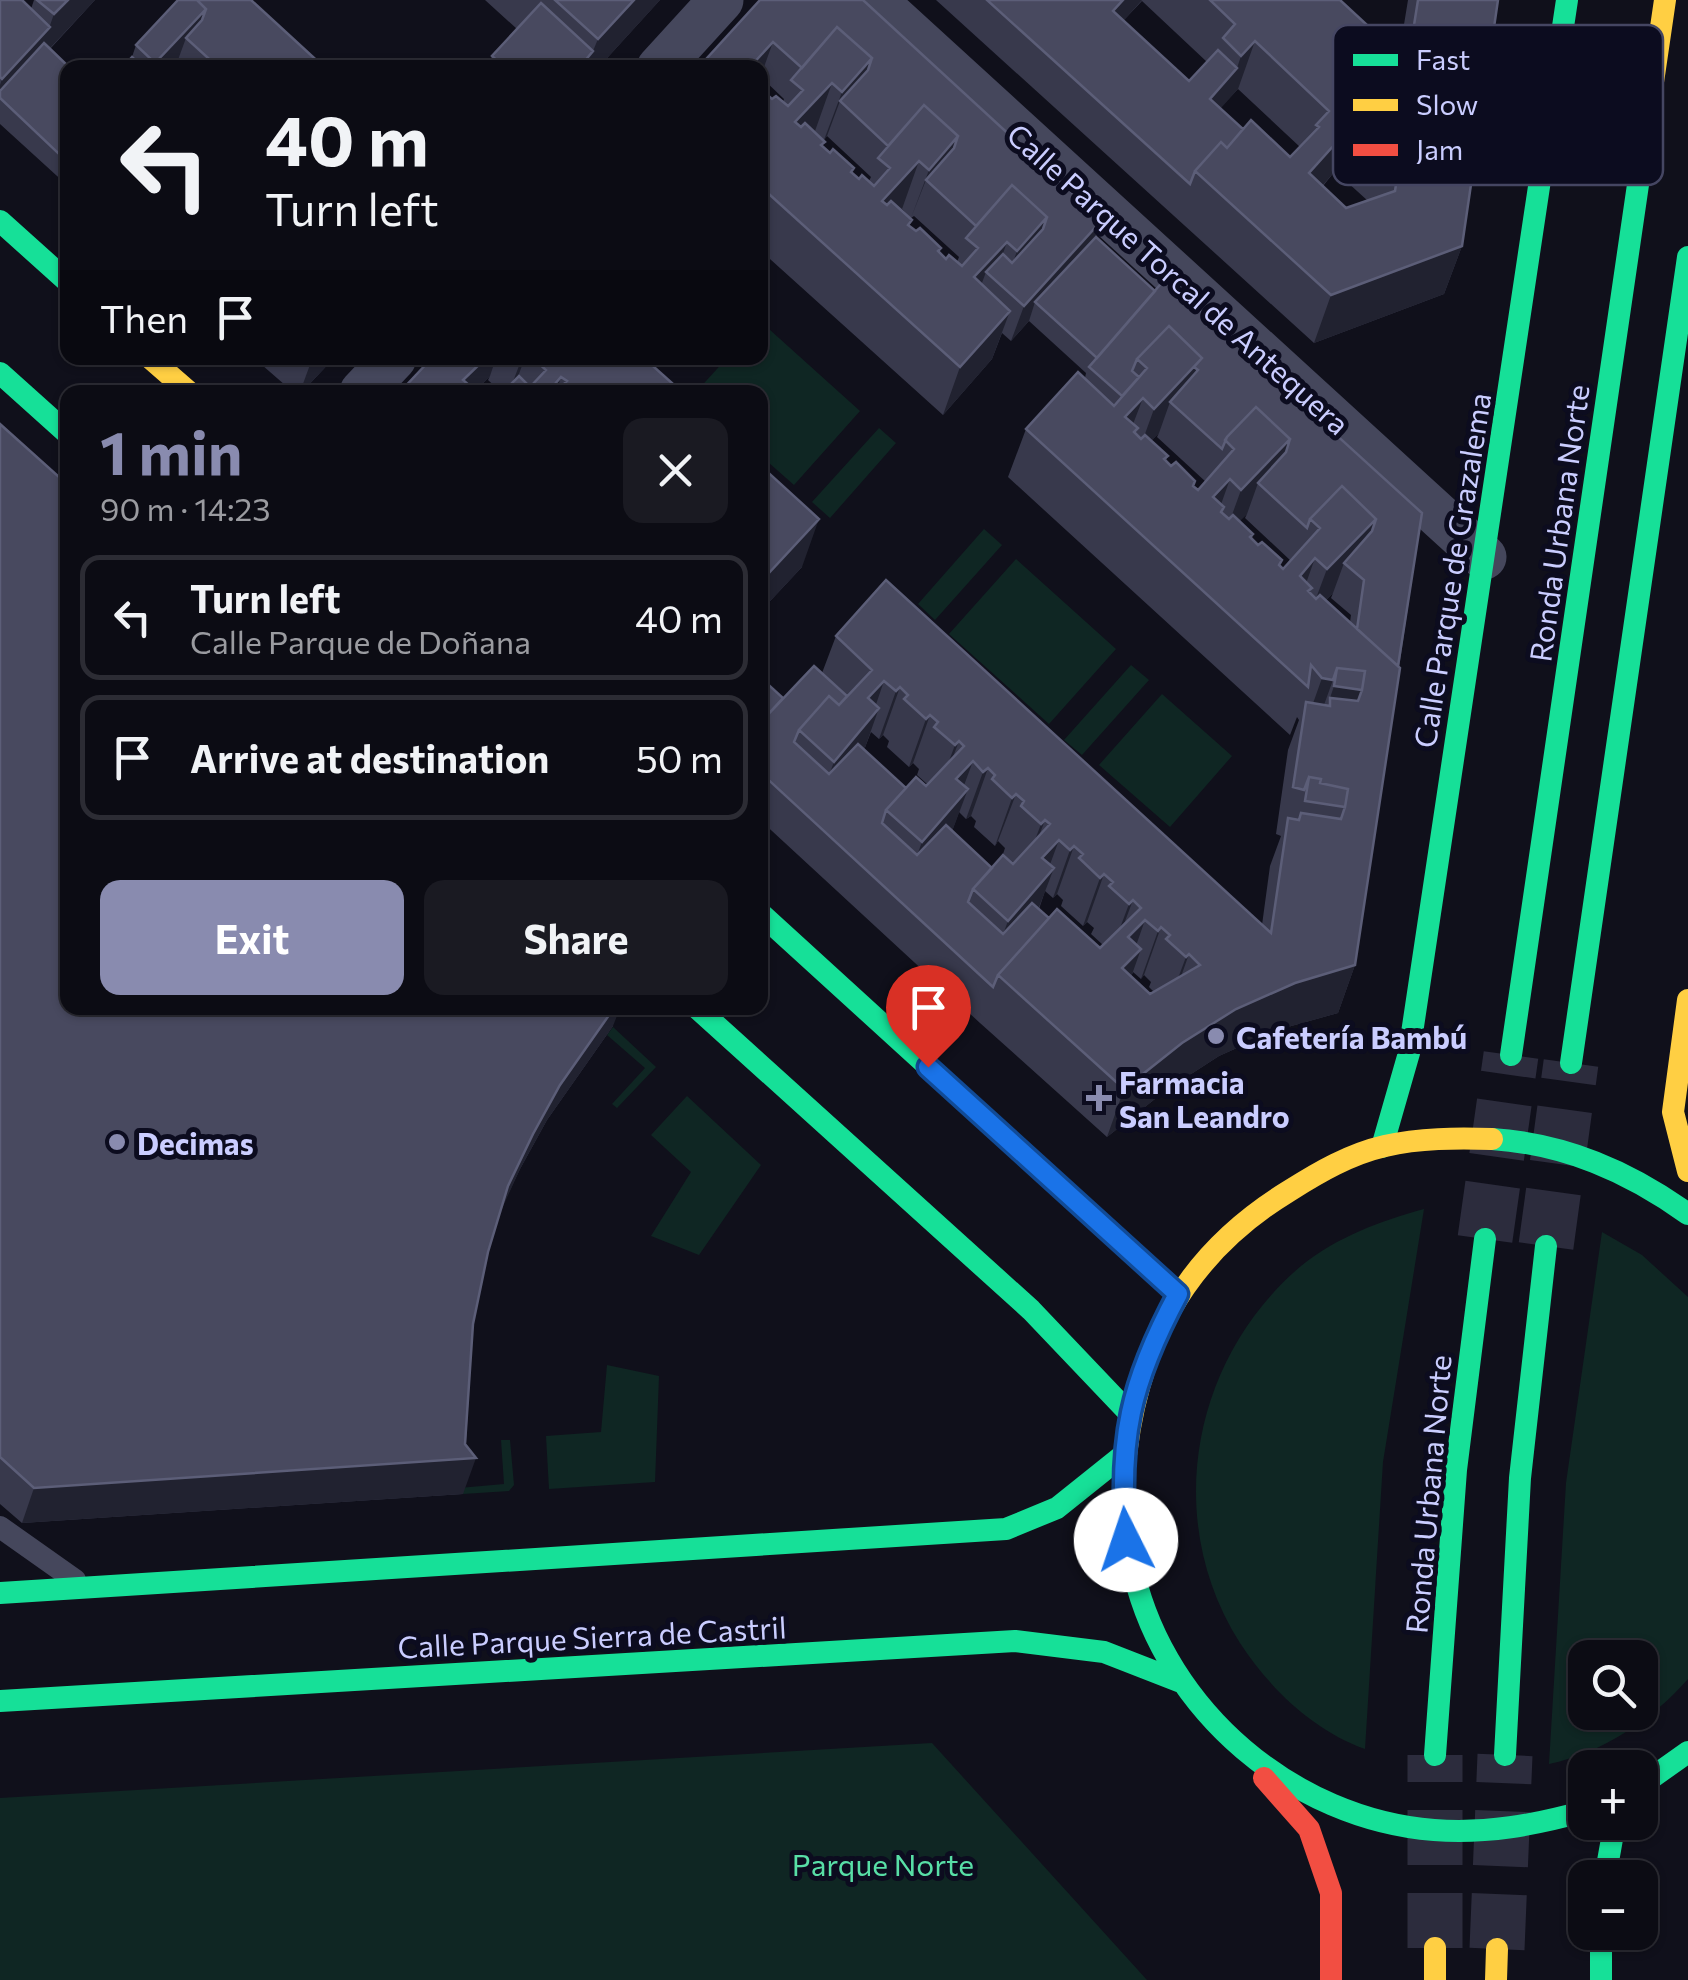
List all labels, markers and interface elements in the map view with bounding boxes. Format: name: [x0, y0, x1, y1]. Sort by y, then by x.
legend: [1333, 25, 1663, 185]
text: Fast: [1416, 42, 1470, 76]
text: Slow: [1416, 87, 1478, 121]
text: 40 m: [265, 95, 429, 180]
icon: left: [100, 100, 230, 230]
street label: Calle Parque Torcal de Antequera: [1000, 115, 1358, 441]
text: Jam: [1416, 132, 1463, 166]
text: Turn left: [265, 180, 439, 235]
icon: arrive: [208, 290, 263, 345]
text: Then: [100, 294, 188, 341]
street label: Ronda Urbana Norte: [1520, 382, 1596, 664]
street label: Calle Parque de Grazalema: [1405, 390, 1497, 750]
text: 1 min: [100, 414, 242, 487]
button: close: [623, 418, 728, 523]
text: 90 m · 14:23: [100, 488, 271, 528]
text: Turn left: [190, 574, 341, 621]
icon: left: [105, 590, 160, 645]
text: 40 m: [635, 594, 723, 641]
text: Calle Parque de Doñana: [190, 621, 531, 661]
icon: arrive: [105, 730, 160, 785]
text: Arrive at destination: [190, 734, 549, 781]
text: 50 m: [636, 734, 723, 781]
button: Exit: [100, 880, 404, 995]
button: Share: [424, 880, 728, 995]
pin: [886, 965, 971, 1068]
icon: arrive: [901, 980, 956, 1035]
place label: Cafetería Bambú: [1236, 1018, 1467, 1055]
marker: Cafetería Bambú: [1205, 1025, 1227, 1047]
place label: Farmacia San Leandro: [1119, 1063, 1290, 1134]
marker: Farmacia San Leandro: [1088, 1087, 1110, 1109]
place label: Decimas: [137, 1124, 254, 1161]
marker: Decimas: [106, 1131, 128, 1153]
street label: Ronda Urbana Norte: [1396, 1353, 1458, 1635]
position arrow: [1074, 1488, 1178, 1592]
street label: Calle Parque Sierra de Castril: [397, 1607, 787, 1665]
map controls: [1568, 1640, 1658, 1950]
button: search: [1568, 1640, 1658, 1730]
button: +: [1568, 1750, 1658, 1840]
park label: Parque Norte: [792, 1845, 974, 1882]
button: −: [1568, 1860, 1658, 1950]

